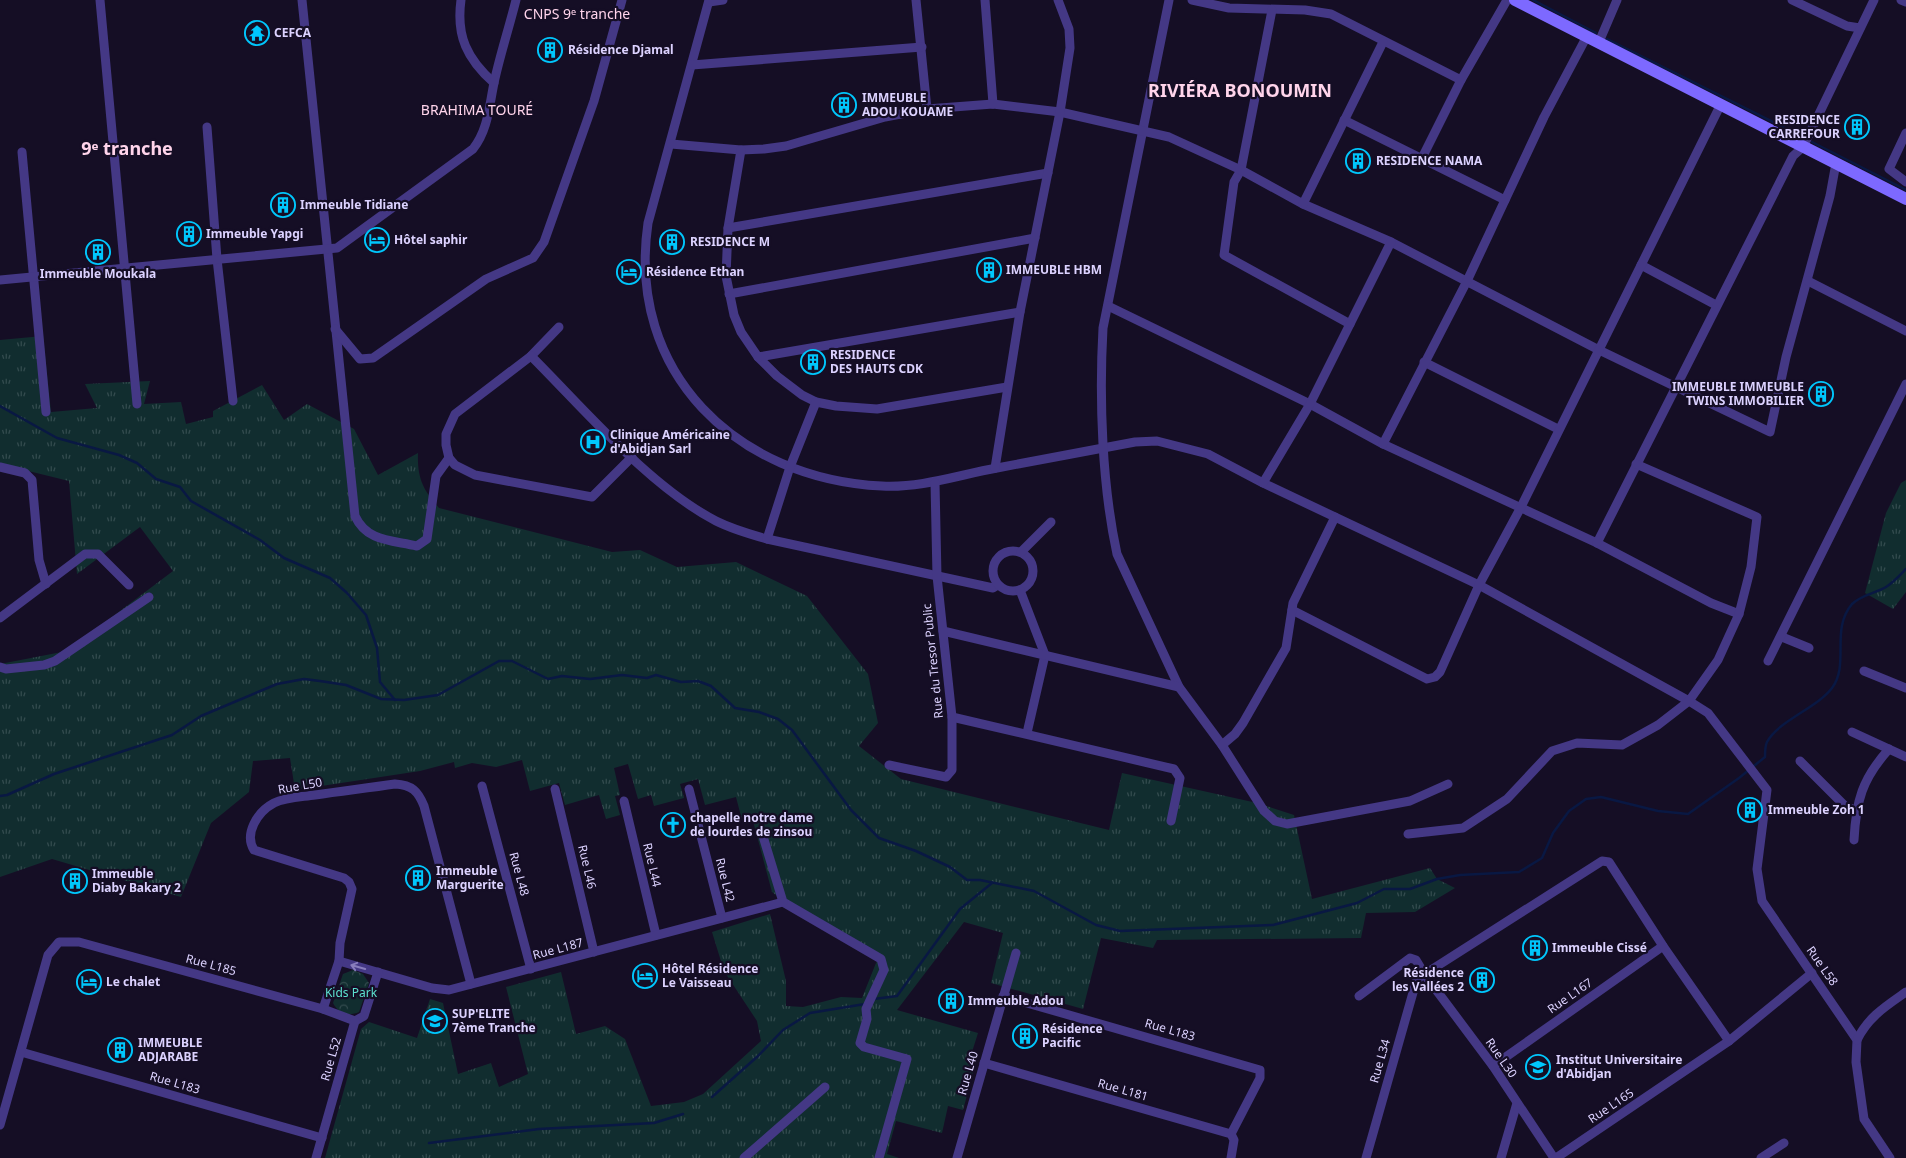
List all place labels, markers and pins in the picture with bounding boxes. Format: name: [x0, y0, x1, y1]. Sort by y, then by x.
temple icon: CEFCA: [244, 20, 270, 46]
place label: CEFCA: [274, 24, 312, 41]
building icon: Résidence Djamal: [537, 37, 563, 63]
place label: Résidence Djamal: [568, 41, 674, 58]
place label: IMMEUBLE ADOU KOUAME: [862, 89, 954, 120]
building icon: IMMEUBLE ADOU KOUAME: [831, 92, 857, 118]
place label: RESIDENCE CARREFOUR: [1769, 111, 1840, 142]
building icon: RESIDENCE CARREFOUR: [1844, 114, 1870, 140]
building icon: RESIDENCE NAMA: [1345, 148, 1371, 174]
place label: RESIDENCE NAMA: [1376, 152, 1483, 169]
building icon: Immeuble Tidiane: [270, 192, 296, 218]
place label: Immeuble Tidiane: [300, 196, 408, 213]
building icon: Immeuble Yapgi: [176, 221, 202, 247]
place label: Immeuble Yapgi: [206, 225, 303, 242]
hotel icon: Hôtel saphir: [364, 227, 390, 253]
building icon: RESIDENCE M: [659, 229, 685, 255]
place label: Hôtel saphir: [394, 231, 468, 248]
place label: RESIDENCE M: [690, 233, 770, 250]
building icon: Immeuble Moukala: [85, 239, 111, 265]
building icon: IMMEUBLE HBM: [976, 257, 1002, 283]
hotel icon: Résidence Ethan: [616, 259, 642, 285]
place label: IMMEUBLE HBM: [1006, 261, 1102, 278]
place label: Résidence Ethan: [646, 263, 744, 280]
place label: Immeuble Moukala: [40, 265, 156, 282]
place label: RESIDENCE DES HAUTS CDK: [830, 346, 923, 377]
building icon: RESIDENCE DES HAUTS CDK: [800, 349, 826, 375]
place label: IMMEUBLE IMMEUBLE TWINS IMMOBILIER: [1672, 378, 1804, 409]
building icon: IMMEUBLE IMMEUBLE TWINS IMMOBILIER: [1808, 381, 1834, 407]
place label: Clinique Américaine d'Abidjan Sarl: [610, 426, 730, 457]
hospital icon: Clinique Américaine d'Abidjan Sarl: [580, 429, 606, 455]
building icon: Immeuble Zoh 1: [1737, 797, 1763, 823]
place label: Immeuble Zoh 1: [1768, 801, 1865, 818]
place label: chapelle notre dame de lourdes de zinsou: [690, 809, 813, 840]
church icon: chapelle notre dame de lourdes de zinsou: [660, 812, 686, 838]
place label: Immeuble Marguerite: [436, 862, 504, 893]
place label: Immeuble Diaby Bakary 2: [92, 865, 181, 896]
building icon: Immeuble Marguerite: [405, 865, 431, 891]
building icon: Immeuble Diaby Bakary 2: [62, 868, 88, 894]
building icon: Immeuble Cissé: [1522, 935, 1548, 961]
place label: Immeuble Cissé: [1552, 939, 1647, 956]
place label: Hôtel Résidence Le Vaisseau: [662, 960, 758, 991]
hotel icon: Hôtel Résidence Le Vaisseau: [632, 963, 658, 989]
place label: Résidence les Vallées 2: [1392, 964, 1464, 995]
building icon: Résidence les Vallées 2: [1469, 967, 1495, 993]
hotel icon: Le chalet: [76, 969, 102, 995]
place label: Le chalet: [106, 973, 160, 990]
building icon: Immeuble Adou: [938, 988, 964, 1014]
place label: Immeuble Adou: [968, 992, 1064, 1009]
place label: SUP'ELITE 7ème Tranche: [452, 1005, 536, 1036]
school or university icon: SUP'ELITE 7ème Tranche: [422, 1008, 448, 1034]
place label: Résidence Pacific: [1042, 1020, 1103, 1051]
building icon: Résidence Pacific: [1012, 1023, 1038, 1049]
place label: IMMEUBLE ADJARABE: [138, 1034, 203, 1065]
building icon: IMMEUBLE ADJARABE: [107, 1037, 133, 1063]
place label: Institut Universitaire d'Abidjan: [1556, 1051, 1682, 1082]
school or university icon: Institut Universitaire d'Abidjan: [1525, 1054, 1551, 1080]

